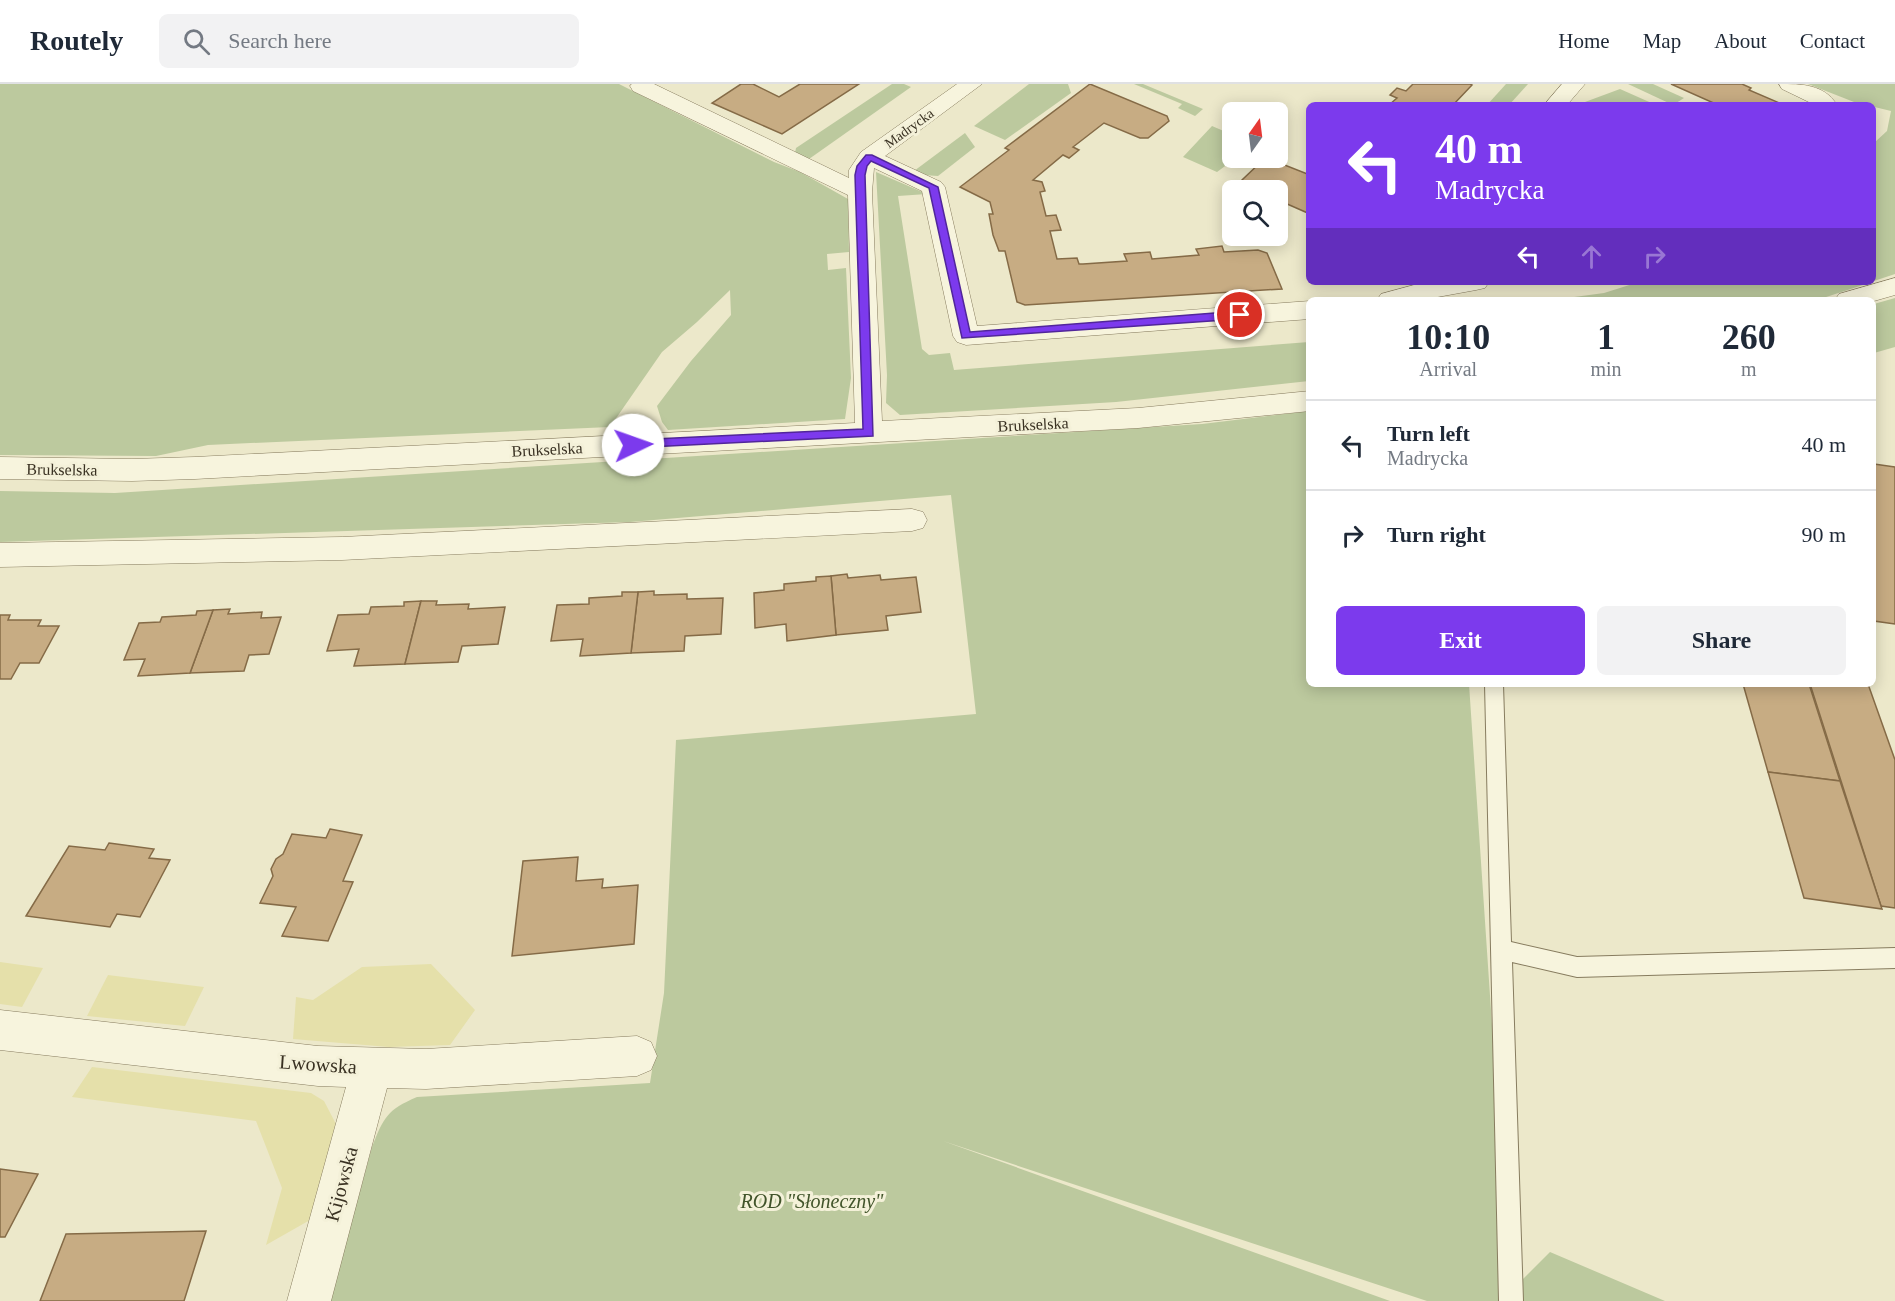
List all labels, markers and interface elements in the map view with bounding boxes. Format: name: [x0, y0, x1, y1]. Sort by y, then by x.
search box: [159, 14, 579, 68]
text: Routely: [30, 25, 123, 56]
icon: search: [180, 25, 213, 58]
text: Search here: [228, 28, 332, 53]
text: Home: [1558, 29, 1610, 53]
text: Map: [1643, 29, 1681, 53]
text: About: [1714, 29, 1767, 53]
text: Contact: [1800, 29, 1865, 53]
north arrow: [1222, 102, 1288, 168]
map controls: [1222, 102, 1288, 246]
street label: Madrycka: [882, 105, 937, 151]
icon: left: [1336, 126, 1414, 204]
text: 40 m: [1435, 126, 1523, 172]
text: Madrycka: [1435, 175, 1544, 205]
button: search: [1222, 180, 1288, 246]
icon: left: [1512, 240, 1545, 273]
icon: ahead: [1575, 240, 1608, 273]
icon: right: [1638, 240, 1671, 273]
pin: [1214, 289, 1265, 340]
icon: arrive: [1223, 298, 1256, 331]
text: 10:10: [1406, 317, 1490, 357]
text: 1: [1597, 317, 1615, 357]
text: 260: [1722, 317, 1776, 357]
text: Arrival: [1419, 358, 1477, 380]
text: min: [1590, 358, 1622, 380]
text: m: [1741, 358, 1757, 380]
position arrow: [601, 413, 665, 477]
street label: Brukselska: [997, 414, 1069, 435]
text: Turn left: [1387, 421, 1470, 446]
icon: left: [1336, 429, 1369, 462]
text: 40 m: [1801, 432, 1846, 457]
street label: Brukselska: [511, 439, 583, 460]
text: Madrycka: [1387, 447, 1468, 469]
street label: Brukselska: [26, 460, 98, 479]
icon: right: [1336, 519, 1369, 552]
text: Turn right: [1387, 522, 1486, 547]
text: 90 m: [1801, 522, 1846, 547]
button: Exit: [1336, 606, 1585, 675]
button: Share: [1597, 606, 1846, 675]
street label: Lwowska: [278, 1050, 358, 1078]
street label: Kijowska: [320, 1144, 363, 1224]
park label: ROD "Słoneczny": [740, 1190, 884, 1213]

